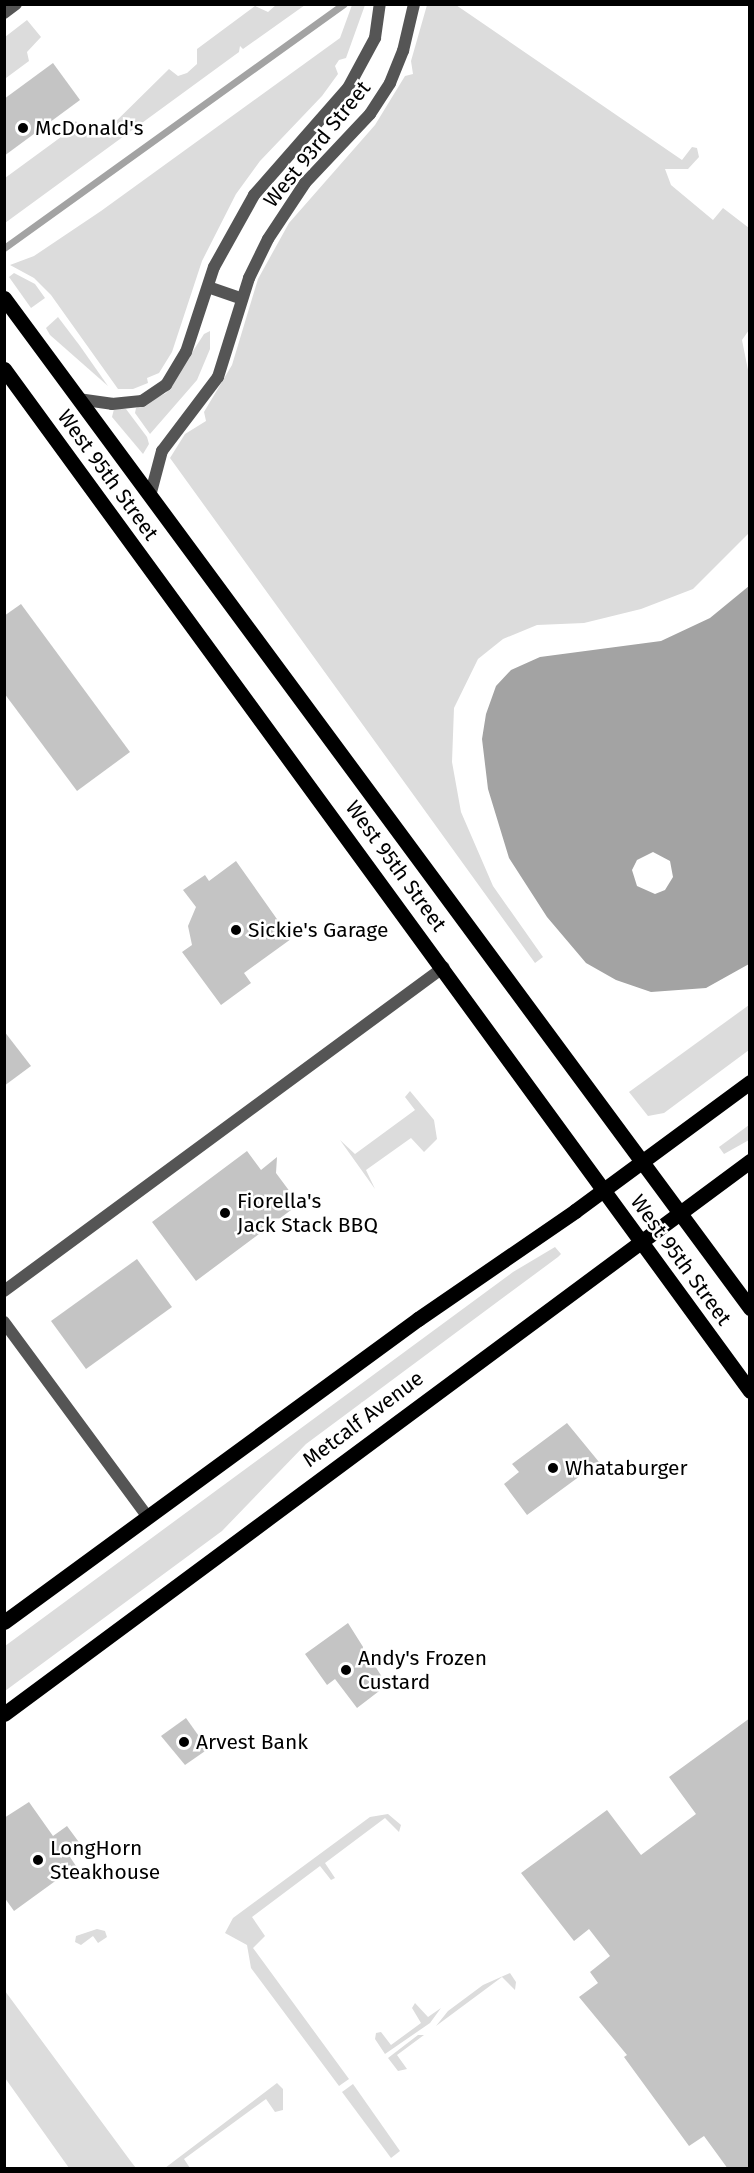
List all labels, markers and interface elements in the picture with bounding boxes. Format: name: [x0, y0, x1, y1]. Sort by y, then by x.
street label: West 93rd Street: [258, 76, 376, 212]
place label: McDonald's: [35, 115, 143, 141]
marker: McDonald's: [16, 121, 30, 135]
street label: West 95th Street: [52, 405, 164, 545]
street label: West 95th Street: [340, 796, 452, 936]
place label: Sickie's Garage: [248, 917, 388, 943]
marker: Sickie's Garage: [229, 923, 243, 937]
place label: Fiorella's Jack Stack BBQ: [237, 1188, 378, 1238]
street label: West 95th Street: [625, 1190, 737, 1330]
marker: Fiorella's Jack Stack BBQ: [218, 1206, 232, 1220]
street label: Metcalf Avenue: [298, 1365, 428, 1473]
place label: Whataburger: [565, 1455, 688, 1481]
marker: Whataburger: [546, 1461, 560, 1475]
place label: Andy's Frozen Custard: [358, 1645, 487, 1695]
marker: Andy's Frozen Custard: [339, 1663, 353, 1677]
place label: Arvest Bank: [196, 1729, 308, 1755]
marker: Arvest Bank: [177, 1735, 191, 1749]
place label: LongHorn Steakhouse: [50, 1835, 160, 1885]
marker: LongHorn Steakhouse: [31, 1853, 45, 1867]

